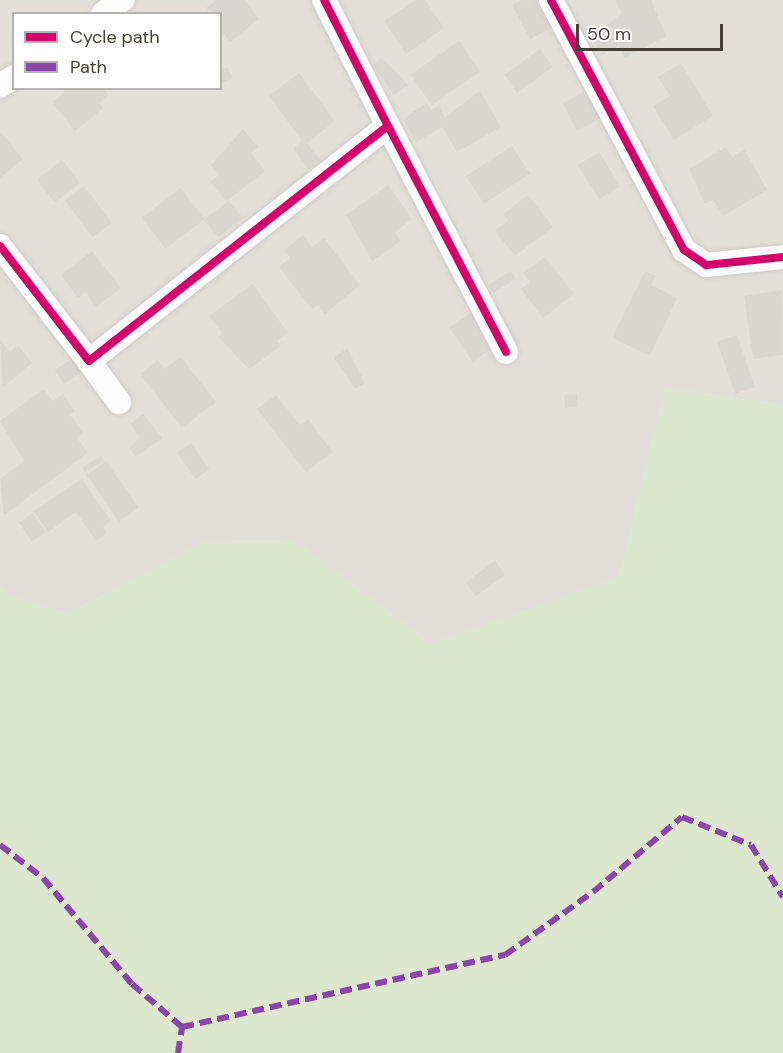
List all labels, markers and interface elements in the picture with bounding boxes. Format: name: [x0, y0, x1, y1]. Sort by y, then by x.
legend: [12, 12, 222, 90]
scale bar: [579, 12, 726, 50]
text: 50 m: [587, 22, 631, 46]
text: Cycle path: [70, 25, 160, 49]
text: Path: [70, 55, 107, 79]

